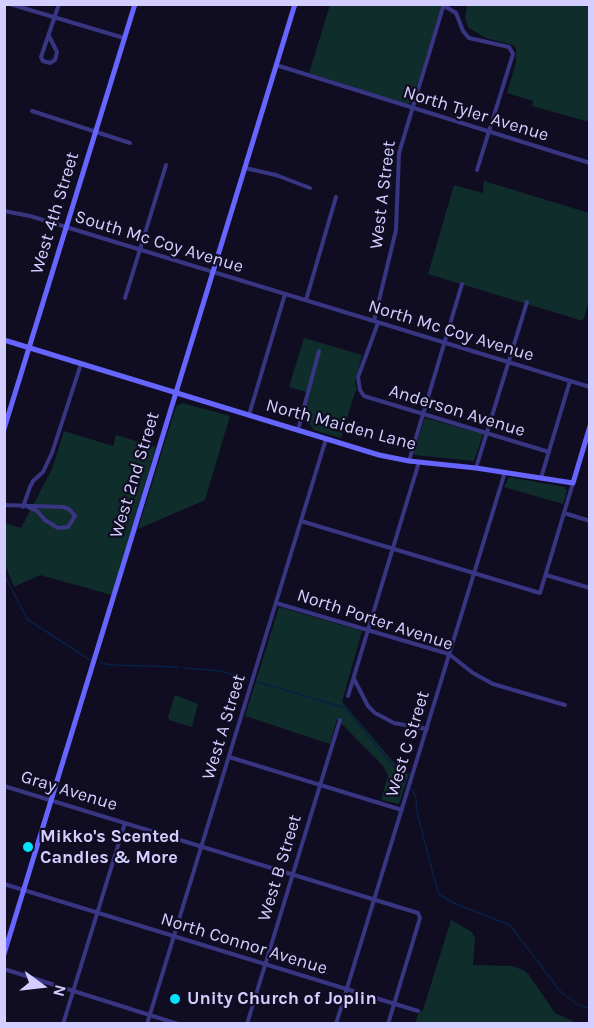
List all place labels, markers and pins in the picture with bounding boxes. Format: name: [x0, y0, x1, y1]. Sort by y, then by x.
place label: Mikko's Scented Candles & More: [40, 826, 180, 868]
marker: Mikko's Scented Candles & More: [21, 840, 35, 854]
place label: Unity Church of Joplin: [187, 988, 377, 1010]
marker: Unity Church of Joplin: [168, 992, 182, 1006]

